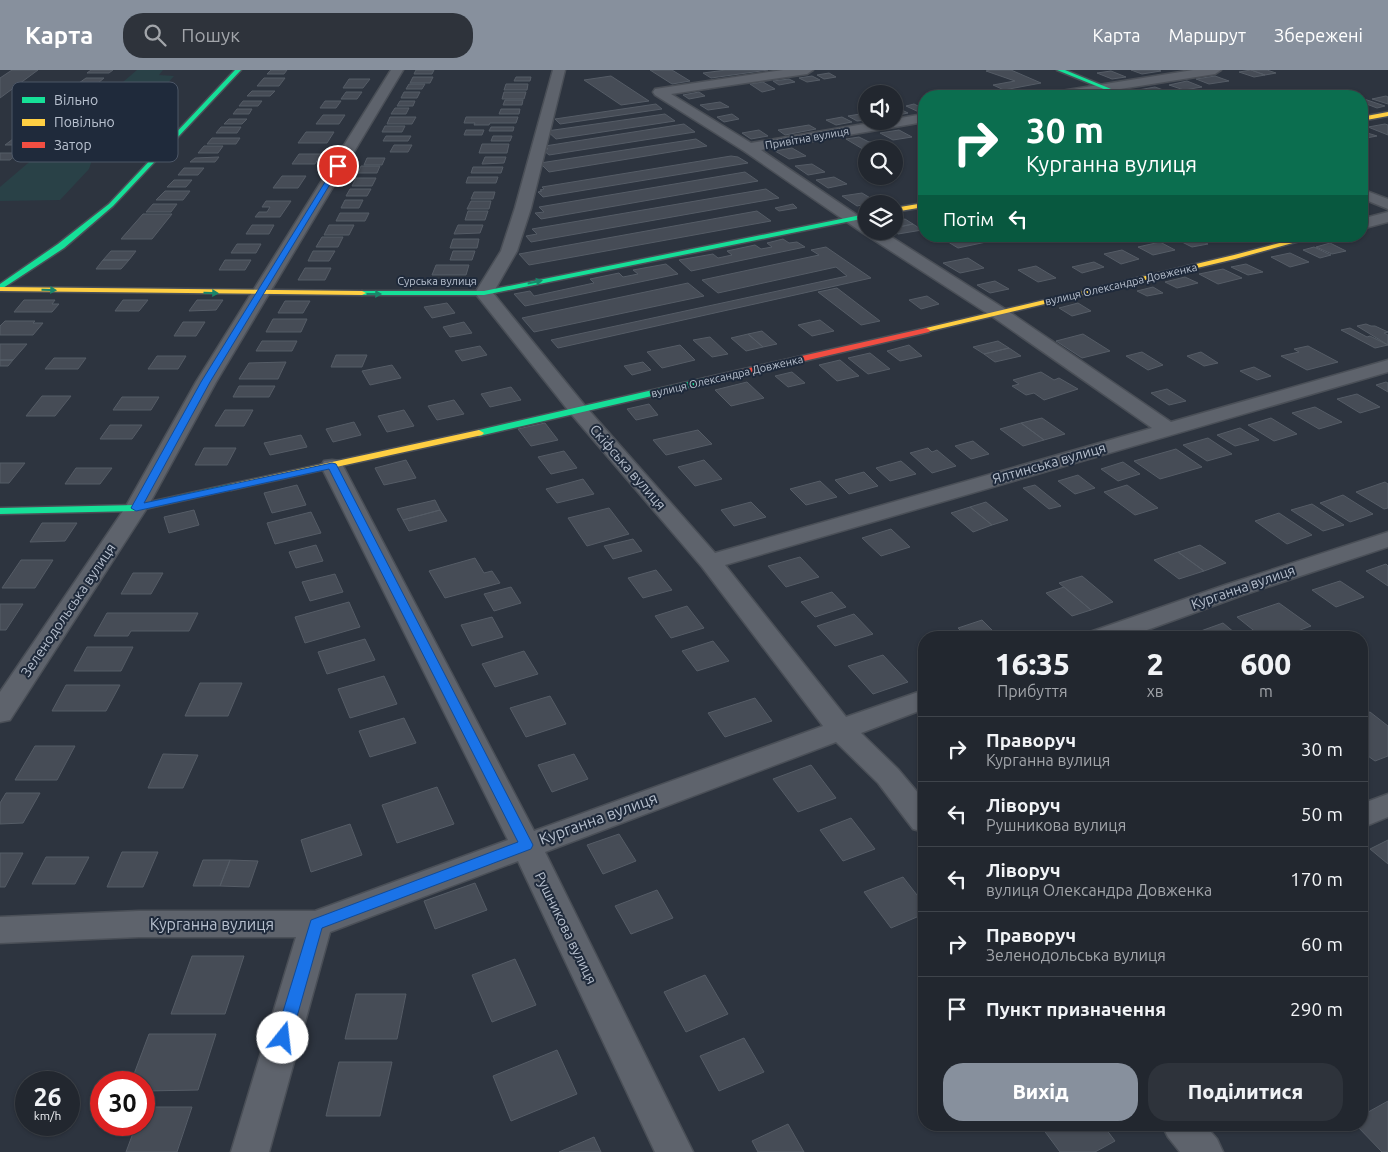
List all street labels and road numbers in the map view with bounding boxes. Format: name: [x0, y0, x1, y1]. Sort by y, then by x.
street label: Привітна вулиця: [764, 125, 850, 151]
street label: вулиця Олександра Довженка: [1044, 261, 1198, 307]
street label: Сурська вулиця: [397, 275, 477, 287]
street label: вулиця Олександра Довженка: [650, 353, 804, 399]
street label: Скіфська вулиця: [587, 421, 669, 513]
street label: Ялтинська вулиця: [990, 439, 1108, 487]
street label: Зеленодольська вулиця: [17, 540, 119, 680]
street label: Курганна вулиця: [1189, 562, 1297, 612]
street label: Курганна вулиця: [536, 788, 660, 848]
street label: Рушникова вулиця: [532, 869, 600, 987]
street label: Курганна вулиця: [150, 915, 274, 933]

